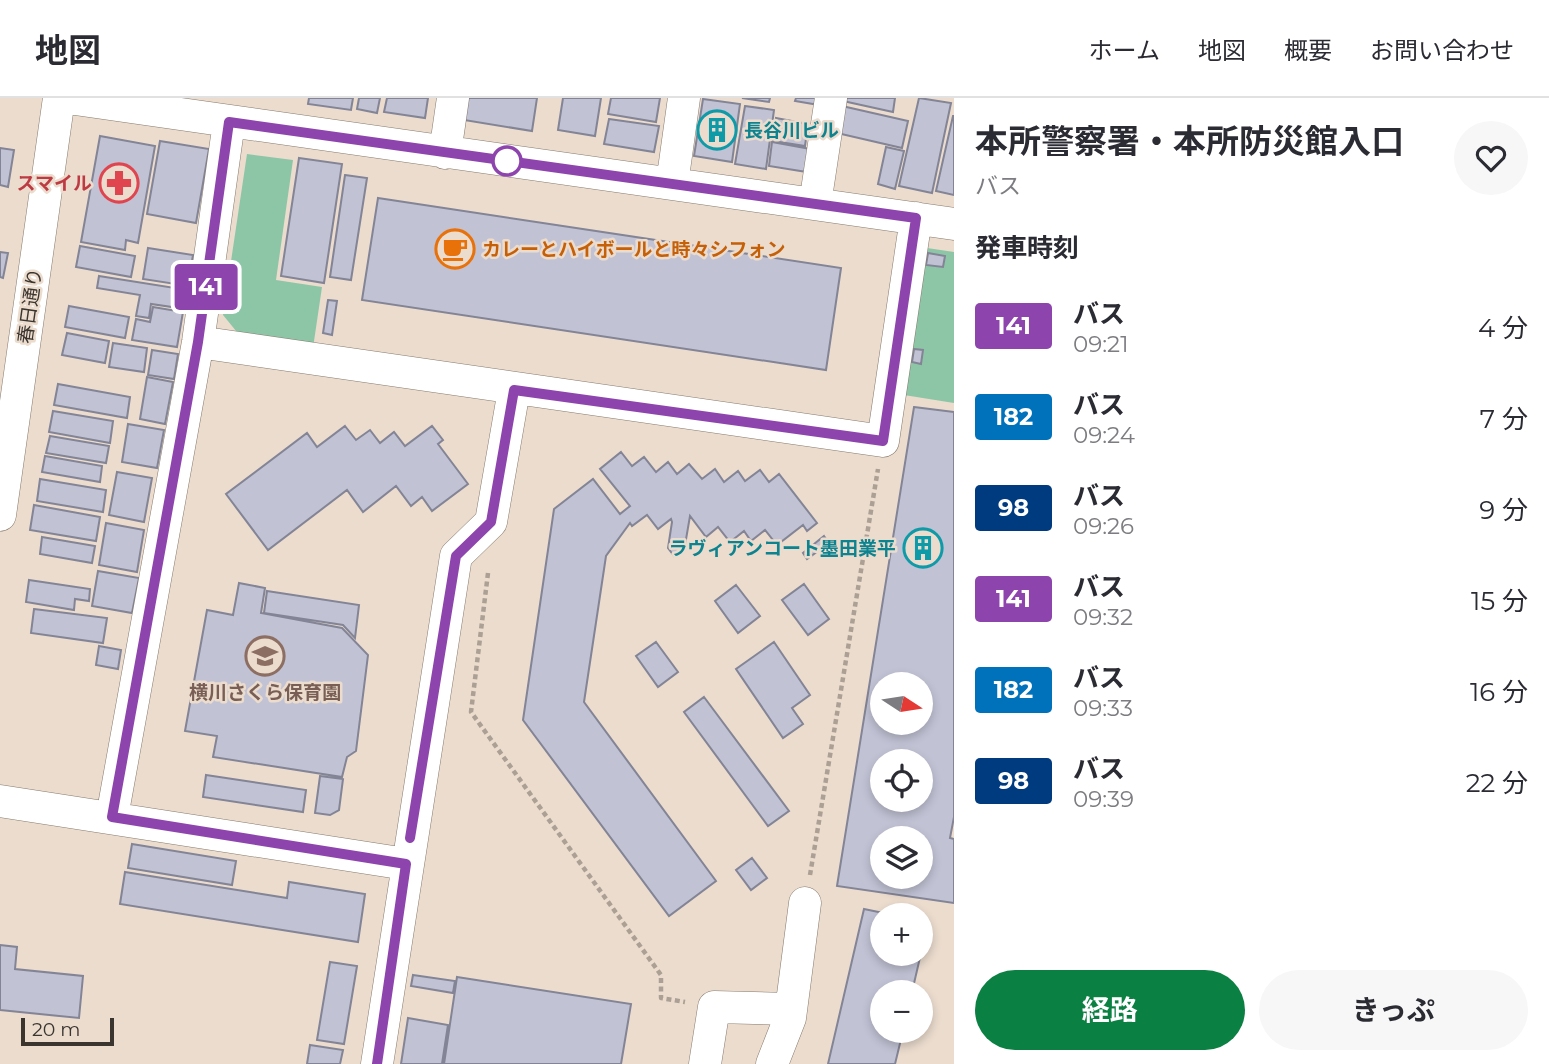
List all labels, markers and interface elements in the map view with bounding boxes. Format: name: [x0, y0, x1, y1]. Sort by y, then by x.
text: 地図: [35, 30, 101, 70]
text: ホーム: [1089, 36, 1160, 65]
text: 地図: [1198, 36, 1246, 65]
text: 概要: [1284, 36, 1332, 65]
text: お問い合わせ: [1370, 36, 1514, 65]
building icon: 長谷川ビル: [696, 109, 738, 151]
place label: 長谷川ビル: [744, 119, 839, 142]
text: 本所警察署・本所防災館入口: [975, 121, 1404, 161]
button: heart: [1454, 121, 1528, 195]
unlabelled marker: [492, 146, 522, 176]
pharmacy icon: スマイル: [98, 162, 140, 204]
place label: スマイル: [17, 172, 92, 195]
text: バス: [975, 172, 1021, 200]
cafe icon: カレーとハイボールと時々シフォン: [434, 228, 476, 270]
text: 発車時刻: [975, 232, 1079, 264]
place label: カレーとハイボールと時々シフォン: [482, 238, 786, 261]
line badge: 141: [166, 264, 246, 310]
street label: 春日通り: [13, 267, 47, 345]
text: 141: [189, 272, 223, 301]
text: バス: [1073, 298, 1125, 330]
text: 141: [996, 311, 1031, 340]
text: 4 分: [1478, 312, 1528, 344]
text: 09:21: [1073, 330, 1128, 358]
text: バス: [1073, 389, 1125, 421]
text: 182: [994, 402, 1033, 431]
text: 7 分: [1480, 403, 1528, 435]
text: 09:24: [1073, 421, 1135, 449]
text: バス: [1073, 480, 1125, 512]
text: 98: [998, 493, 1029, 522]
text: 9 分: [1479, 494, 1528, 526]
text: 09:26: [1073, 512, 1134, 540]
building icon: ラヴィアンコート墨田業平: [902, 527, 944, 569]
place label: ラヴィアンコート墨田業平: [669, 537, 896, 560]
text: バス: [1073, 571, 1125, 603]
text: 141: [996, 584, 1031, 613]
text: 15 分: [1471, 585, 1528, 617]
text: 09:32: [1073, 603, 1133, 631]
school or university icon: 横川さくら保育園: [244, 635, 286, 677]
text: バス: [1073, 662, 1125, 694]
north arrow: [870, 672, 933, 735]
map controls: [870, 672, 933, 1043]
text: 182: [994, 675, 1033, 704]
text: 16 分: [1470, 676, 1528, 708]
place label: 横川さくら保育園: [189, 681, 341, 704]
text: 09:33: [1073, 694, 1133, 722]
button: locate: [870, 749, 933, 812]
text: バス: [1073, 753, 1125, 785]
text: 98: [998, 766, 1029, 795]
text: 22 分: [1466, 767, 1528, 799]
text: 09:39: [1073, 785, 1134, 813]
button: layers: [870, 826, 933, 889]
button: +: [870, 903, 933, 966]
button: 経路: [975, 970, 1245, 1050]
button: きっぷ: [1259, 970, 1528, 1050]
button: −: [870, 980, 933, 1043]
scale bar: [21, 1015, 114, 1047]
text: 20 m: [32, 1018, 80, 1041]

